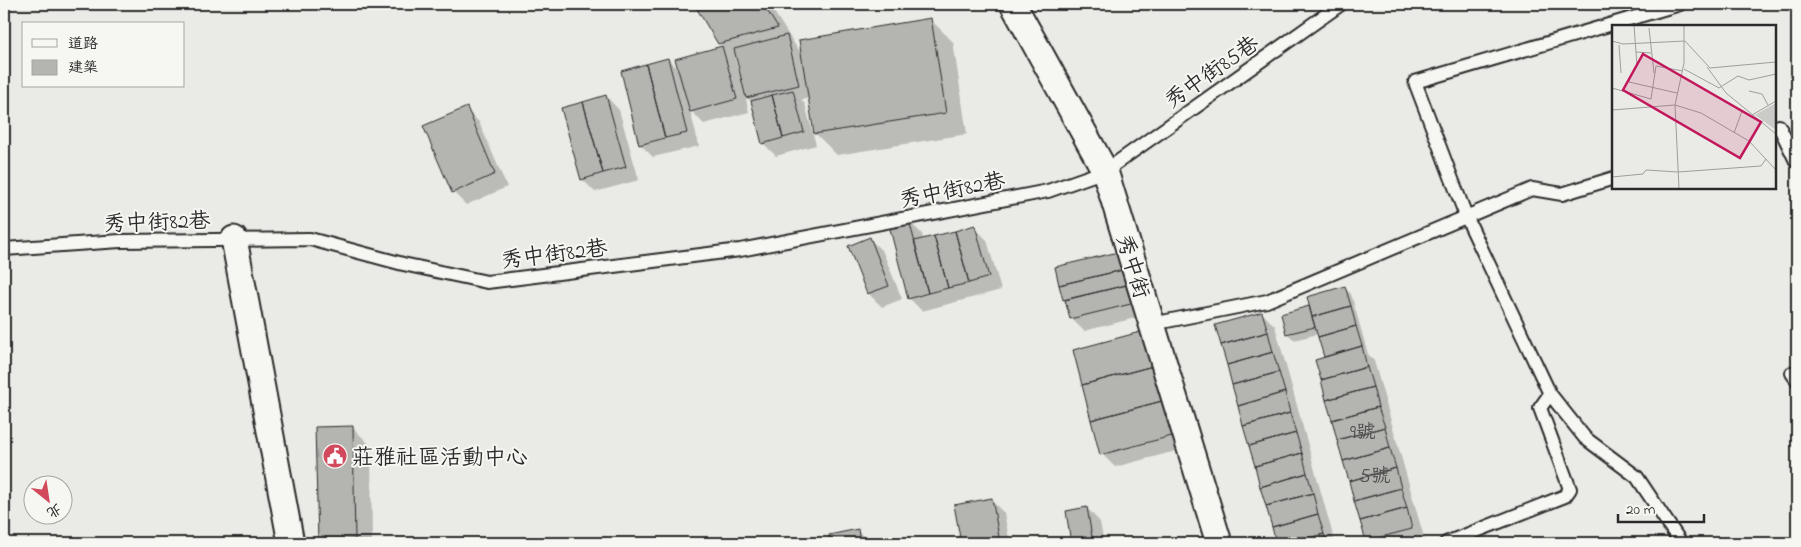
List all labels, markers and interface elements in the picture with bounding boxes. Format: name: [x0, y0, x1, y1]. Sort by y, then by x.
legend: [22, 22, 185, 88]
inset map: [1612, 25, 1776, 189]
street label: 秀中街85巷: [1159, 29, 1266, 118]
text: 道路: [68, 33, 98, 55]
text: 建築: [68, 57, 98, 79]
street label: 秀中街82巷: [897, 166, 1008, 218]
street label: 秀中街82巷: [103, 206, 211, 242]
street label: 秀中街: [1106, 231, 1156, 303]
street label: 秀中街82巷: [499, 234, 610, 278]
house number: 9號: [1350, 419, 1376, 448]
public building icon: 莊雅社區活動中心: [322, 443, 348, 469]
place label: 莊雅社區活動中心: [352, 443, 528, 475]
house number: 5號: [1359, 463, 1391, 492]
north arrow: [22, 474, 72, 524]
scale bar: [1618, 492, 1705, 524]
text: 北: [42, 497, 65, 523]
text: 20 m: [1626, 499, 1656, 521]

